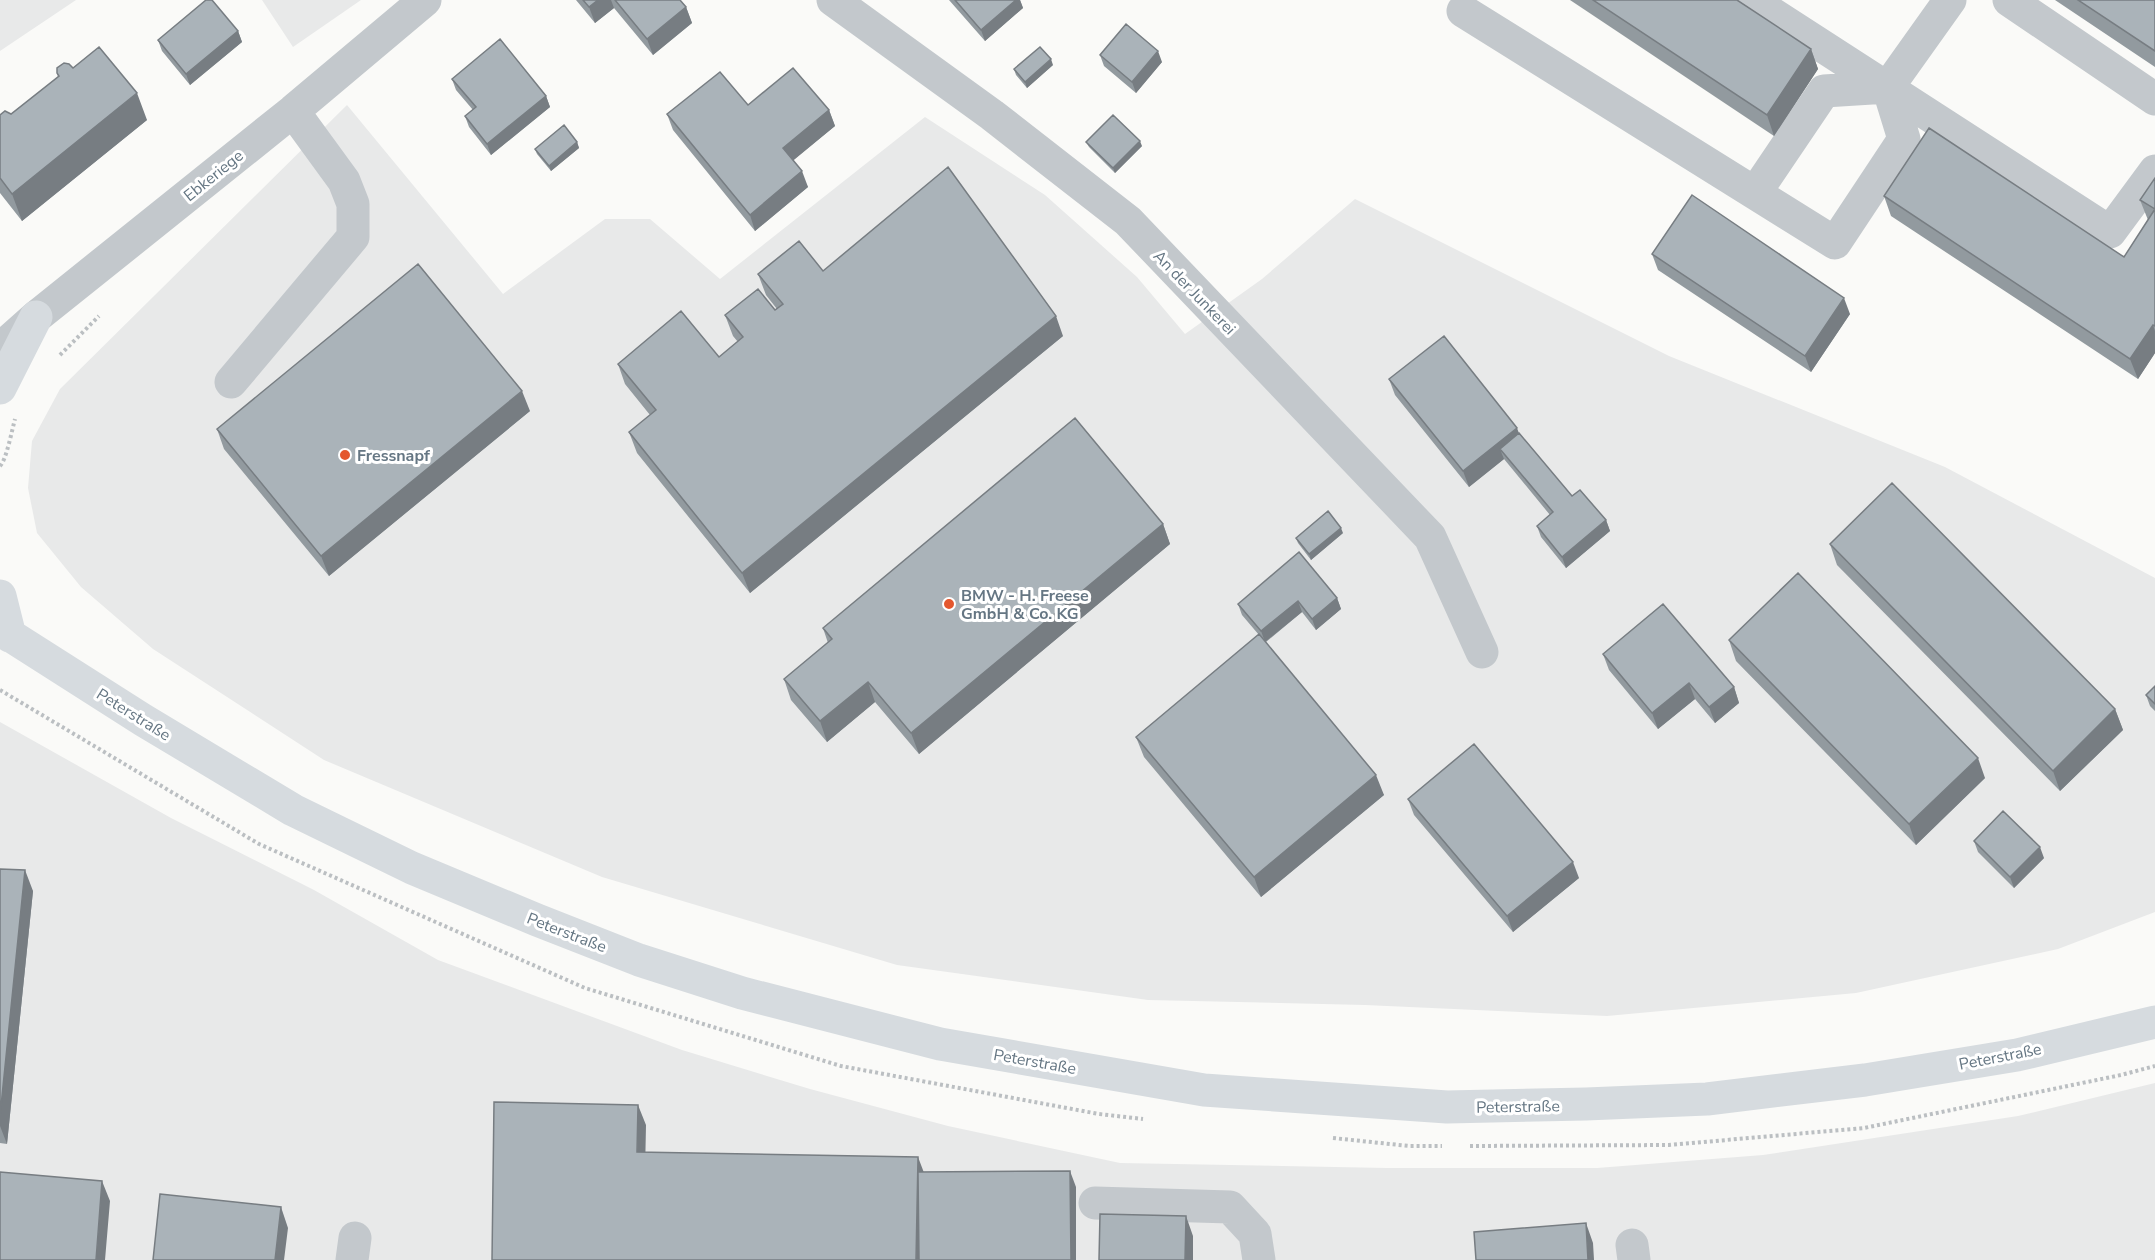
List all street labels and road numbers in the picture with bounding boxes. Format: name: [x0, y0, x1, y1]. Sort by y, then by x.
street label: Ebkeriege: [179, 145, 248, 207]
street label: An der Junkerei: [1148, 246, 1240, 340]
street label: Peterstraße: [92, 683, 175, 746]
street label: Peterstraße: [524, 908, 610, 958]
street label: Peterstraße: [1957, 1038, 2043, 1076]
street label: Peterstraße: [992, 1044, 1078, 1080]
street label: Peterstraße: [1476, 1095, 1560, 1119]

